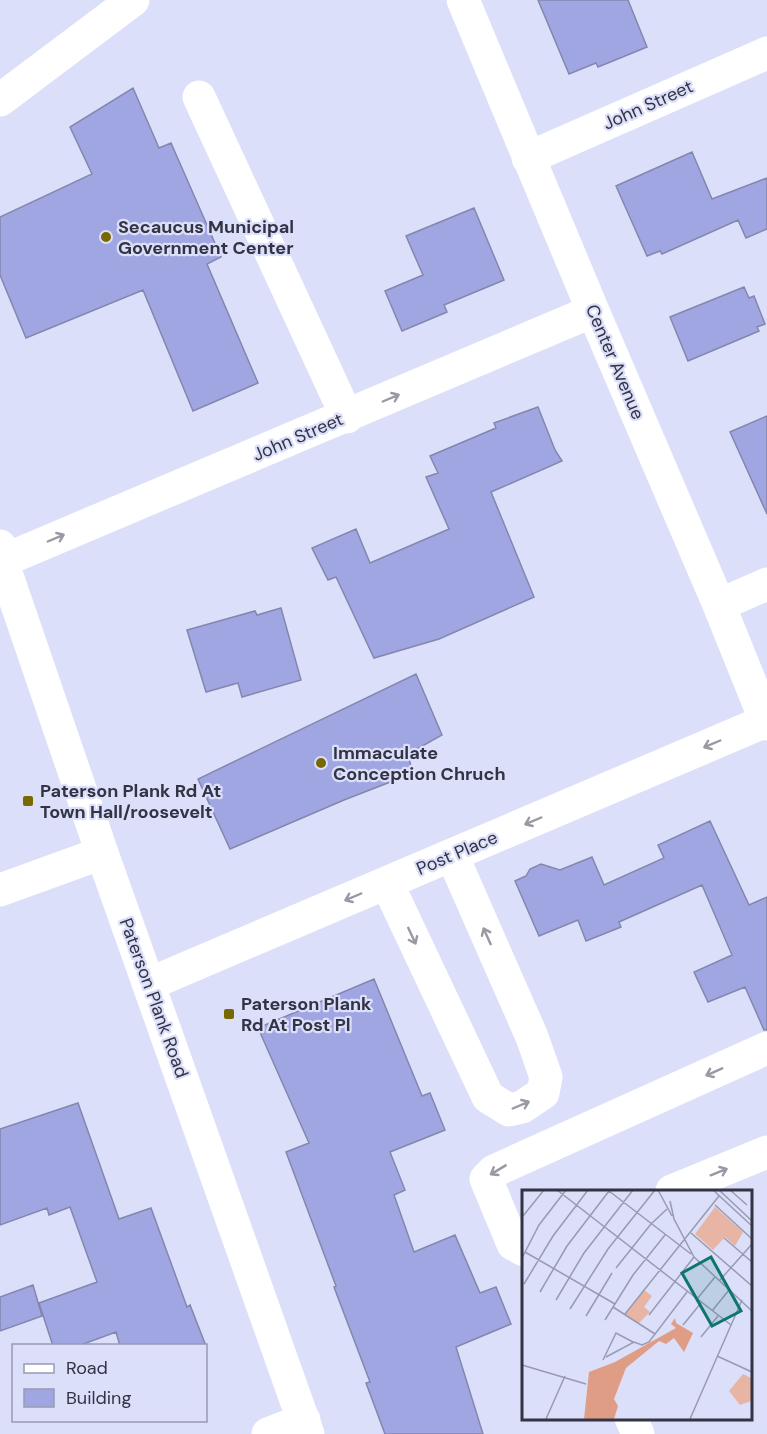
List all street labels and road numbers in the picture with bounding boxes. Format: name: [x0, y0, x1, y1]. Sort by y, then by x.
street label: John Street: [599, 74, 697, 136]
street label: Center Avenue: [580, 301, 650, 423]
street label: John Street: [249, 407, 347, 467]
street label: Post Place: [413, 825, 501, 881]
street label: Paterson Plank Road: [114, 915, 194, 1081]

